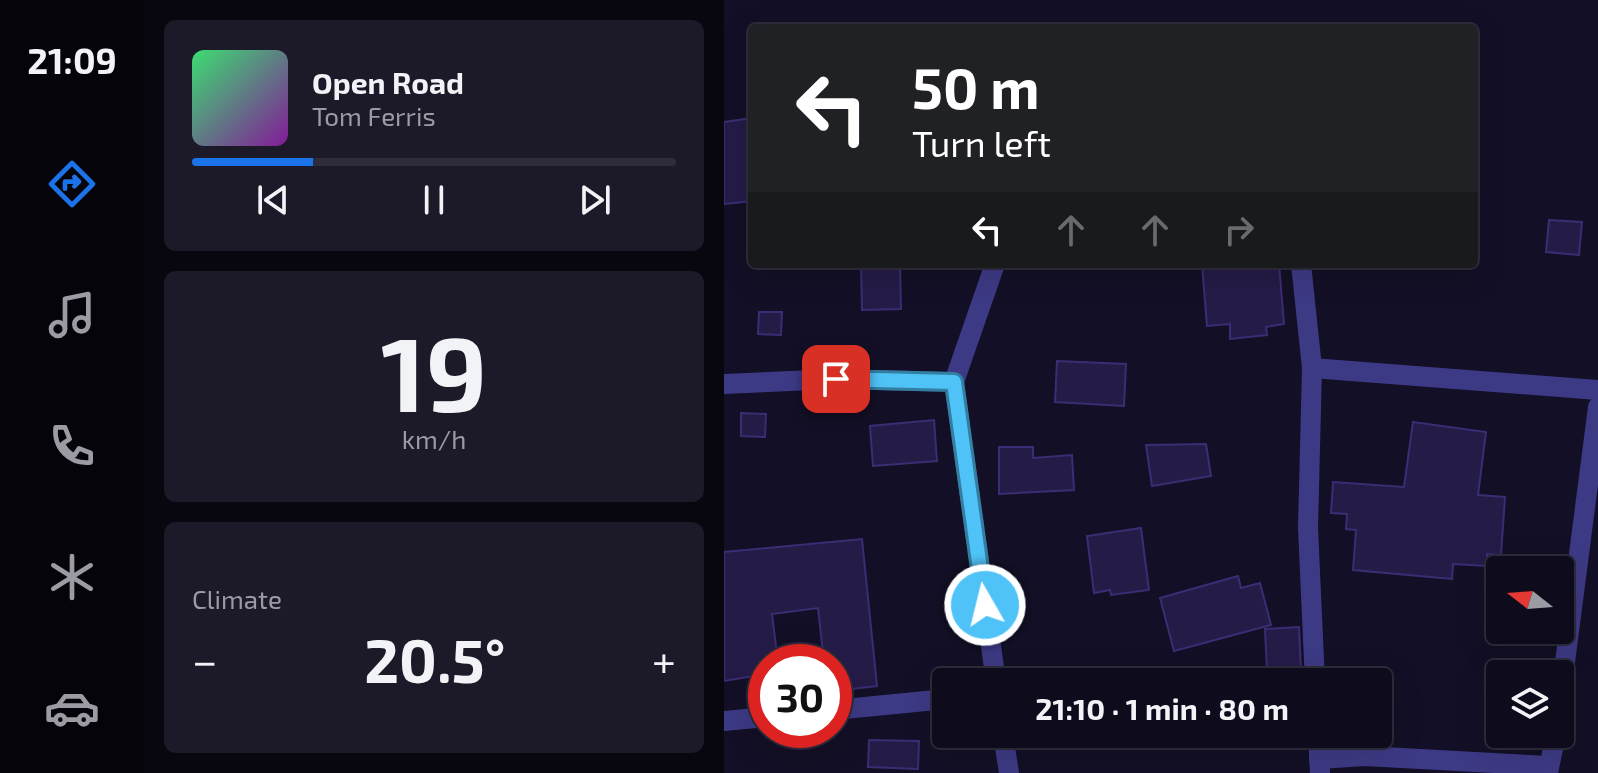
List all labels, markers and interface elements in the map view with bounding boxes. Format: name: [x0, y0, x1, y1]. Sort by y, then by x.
text: 21:09: [27, 38, 117, 81]
text: 50 m: [912, 53, 1040, 120]
icon: left: [780, 56, 884, 160]
text: Open Road: [312, 64, 464, 100]
text: Tom Ferris: [312, 100, 436, 131]
text: Turn left: [912, 121, 1051, 164]
icon: directions: [44, 156, 100, 212]
icon: previous: [251, 178, 295, 222]
icon: pause: [412, 178, 456, 222]
icon: next: [573, 178, 617, 222]
icon: left: [965, 208, 1009, 252]
icon: ahead: [1049, 208, 1093, 252]
icon: ahead: [1133, 208, 1177, 252]
icon: right: [1217, 208, 1261, 252]
icon: music: [44, 287, 100, 343]
text: 19: [381, 308, 487, 433]
pin: [802, 345, 870, 413]
icon: arrive: [814, 357, 858, 401]
icon: phone: [44, 418, 100, 474]
text: km/h: [402, 423, 466, 454]
icon: climate: [44, 549, 100, 605]
north arrow: [1486, 556, 1574, 644]
map controls: [1486, 556, 1574, 748]
position arrow: [943, 563, 1027, 647]
text: Climate: [192, 583, 282, 614]
text: 20.5°: [364, 623, 505, 695]
text: −: [192, 633, 218, 686]
text: +: [652, 633, 676, 686]
speed limit sign: 30: [748, 644, 852, 748]
button: layers: [1486, 660, 1574, 748]
icon: car: [44, 680, 100, 736]
text: 21:10 · 1 min · 80 m: [1035, 690, 1289, 726]

